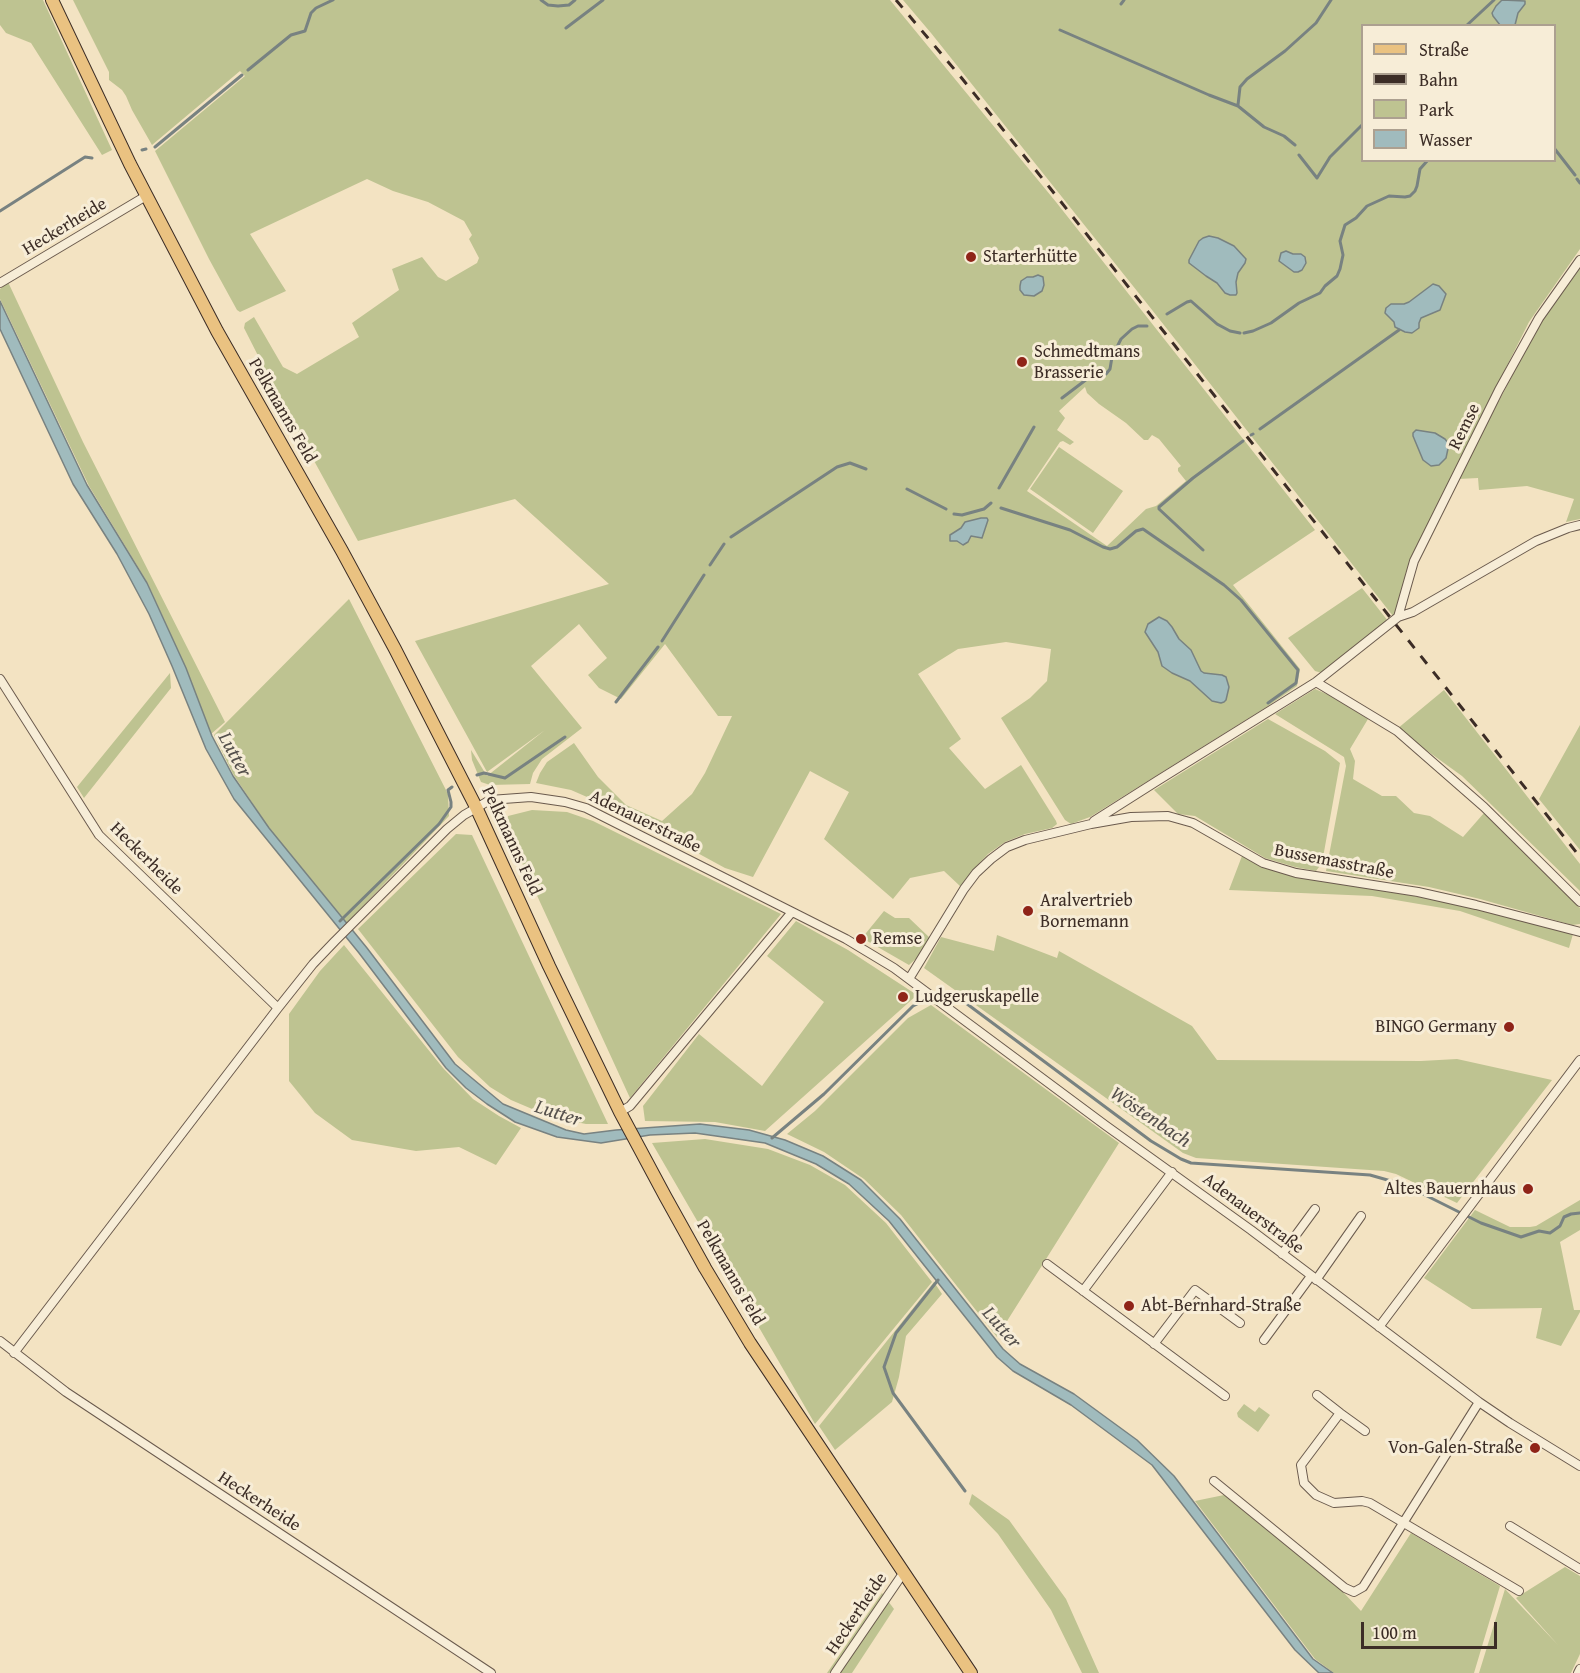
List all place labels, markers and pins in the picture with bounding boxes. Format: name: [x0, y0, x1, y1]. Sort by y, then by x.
place label: Starterhütte: [983, 246, 1077, 268]
marker: Starterhütte: [964, 250, 978, 264]
place label: Schmedtmans Brasserie: [1034, 341, 1140, 384]
marker: Schmedtmans Brasserie: [1015, 355, 1029, 369]
place label: Aralvertrieb Bornemann: [1040, 890, 1133, 932]
marker: Aralvertrieb Bornemann: [1021, 904, 1035, 918]
place label: Remse: [873, 928, 922, 950]
marker: Remse: [854, 932, 868, 946]
place label: Ludgeruskapelle: [915, 986, 1039, 1008]
marker: Ludgeruskapelle: [896, 990, 910, 1004]
place label: BINGO Germany: [1375, 1016, 1497, 1038]
marker: BINGO Germany: [1502, 1020, 1516, 1034]
place label: Altes Bauernhaus: [1384, 1178, 1516, 1200]
marker: Altes Bauernhaus: [1521, 1182, 1535, 1196]
place label: Abt-Bernhard-Straße: [1141, 1295, 1301, 1317]
marker: Abt-Bernhard-Straße: [1122, 1299, 1136, 1313]
place label: Von-Galen-Straße: [1388, 1437, 1523, 1459]
marker: Von-Galen-Straße: [1528, 1441, 1542, 1455]

